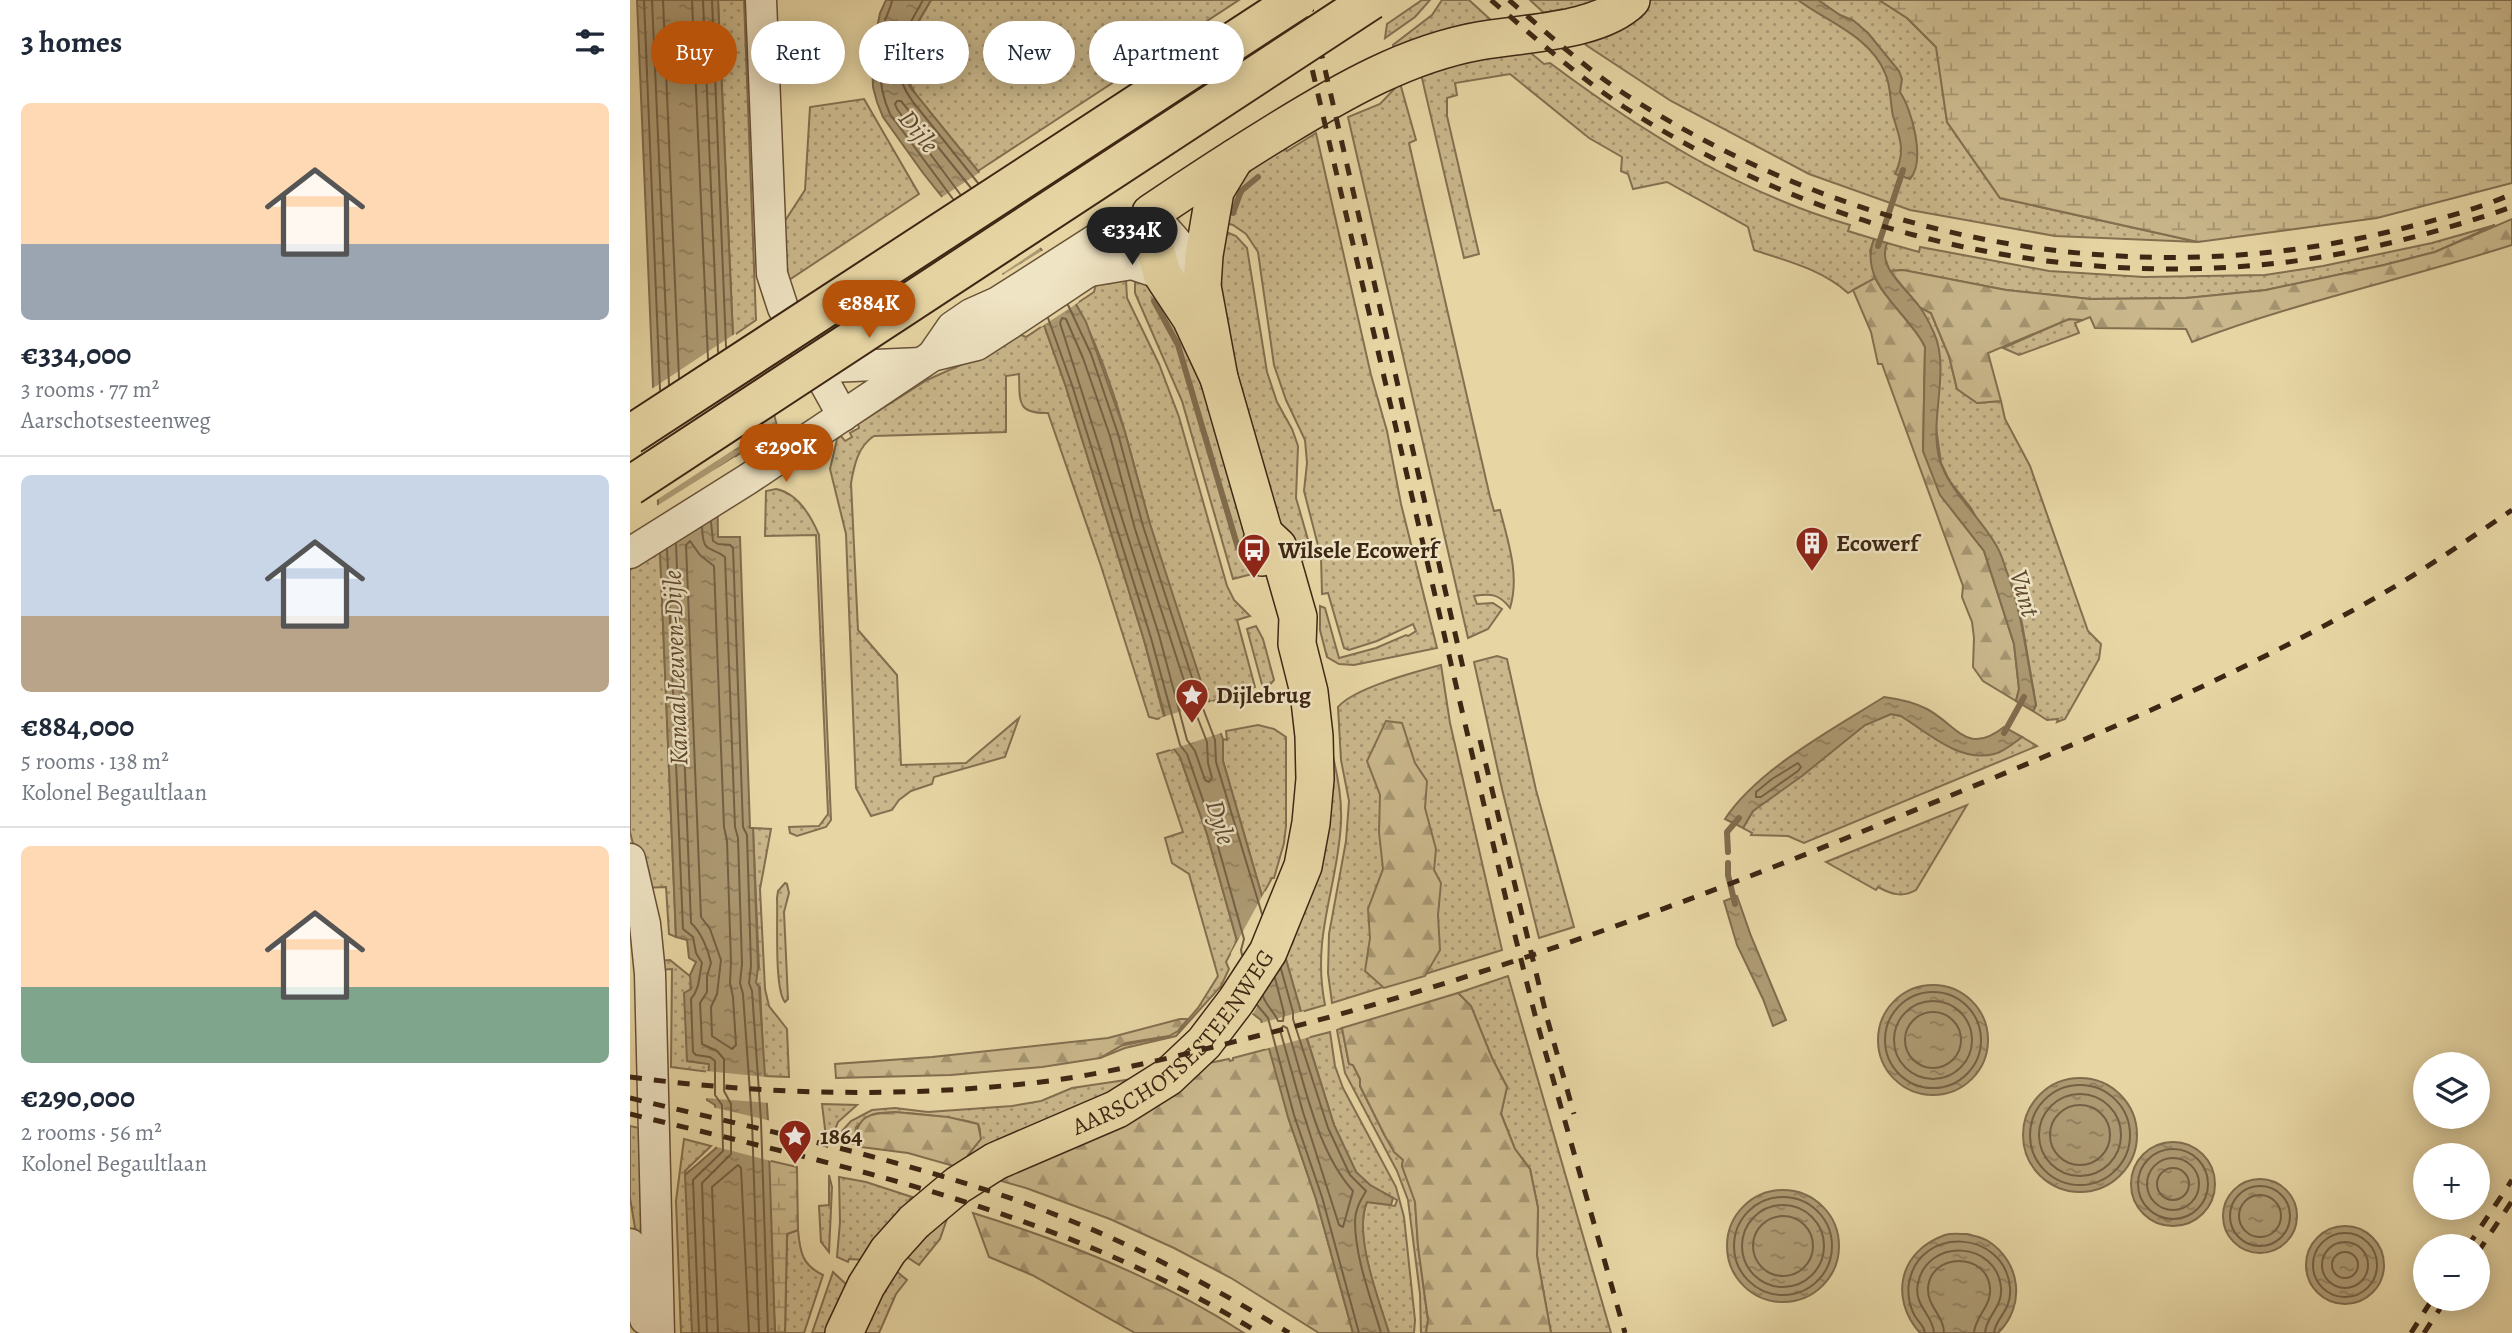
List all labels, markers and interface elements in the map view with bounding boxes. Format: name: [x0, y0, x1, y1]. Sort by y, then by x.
chip: Buy: [651, 21, 737, 84]
chip: Rent: [751, 21, 845, 84]
chip: Filters: [859, 21, 969, 84]
chip: New: [983, 21, 1075, 84]
chip: Apartment: [1089, 21, 1244, 84]
text: 3 homes: [21, 22, 122, 62]
icon: filters: [571, 23, 609, 61]
water label: Dijle: [890, 102, 947, 160]
icon: home: [252, 149, 378, 275]
pin: €334K: [1083, 208, 1181, 267]
text: €334K: [1103, 214, 1161, 245]
pin: €884K: [820, 280, 918, 340]
text: €884K: [838, 287, 900, 318]
text: €334,000: [21, 334, 131, 374]
text: 3 rooms · 77 m²: [21, 374, 159, 405]
text: Aarschotsesteenweg: [21, 405, 211, 436]
pin: €290K: [737, 424, 835, 484]
text: €290K: [755, 431, 817, 462]
icon: home: [252, 521, 378, 647]
building icon: Ecowerf: [1793, 524, 1831, 573]
place label: Ecowerf: [1836, 527, 1922, 559]
bus stop icon: Wilsele Ecowerf: [1235, 531, 1273, 580]
place label: Wilsele Ecowerf: [1277, 534, 1442, 566]
water label: Vunt: [2001, 566, 2048, 622]
water label: Kanaal Leuven-Dijle: [655, 570, 696, 766]
place icon: Dijlebrug: [1173, 676, 1211, 725]
place label: Dijlebrug: [1216, 679, 1312, 711]
text: €884,000: [21, 706, 134, 746]
text: 5 rooms · 138 m²: [21, 746, 169, 777]
text: Kolonel Begaultlaan: [21, 777, 207, 808]
water label: Dyle: [1197, 795, 1244, 849]
icon: home: [252, 892, 378, 1018]
street label: AARSCHOTSESTEENWEG: [1066, 943, 1281, 1143]
map controls: [2413, 1052, 2490, 1311]
button: layers: [2413, 1052, 2490, 1129]
text: €290,000: [21, 1077, 135, 1117]
text: 2 rooms · 56 m²: [21, 1117, 162, 1148]
place icon: 1864: [776, 1117, 814, 1166]
place label: 1864: [820, 1120, 863, 1152]
button: +: [2413, 1143, 2490, 1220]
text: Kolonel Begaultlaan: [21, 1148, 207, 1179]
button: −: [2413, 1234, 2490, 1311]

